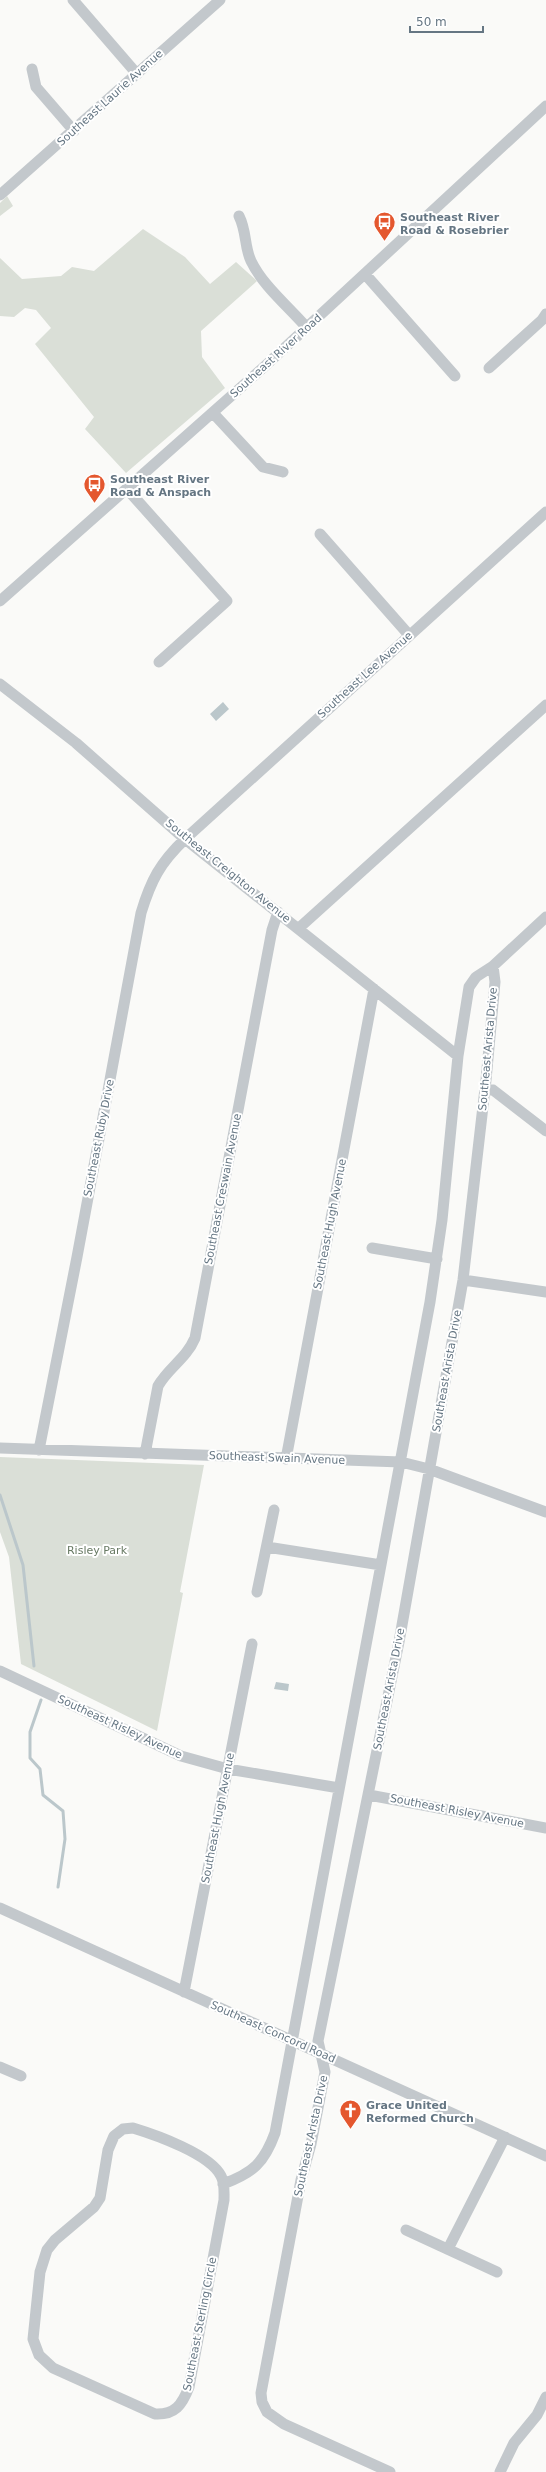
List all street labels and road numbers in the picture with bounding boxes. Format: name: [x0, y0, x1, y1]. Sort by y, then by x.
street label: Southeast Laurie Avenue: [55, 47, 166, 149]
street label: Southeast River Road: [228, 311, 324, 401]
street label: Southeast Lee Avenue: [315, 629, 415, 721]
street label: Southeast Creighton Avenue: [163, 817, 293, 926]
street label: Southeast Arista Drive: [476, 987, 500, 1111]
street label: Southeast Ruby Drive: [81, 1078, 117, 1198]
street label: Southeast Creswain Avenue: [202, 1112, 244, 1266]
street label: Southeast Hugh Avenue: [311, 1157, 349, 1290]
street label: Southeast Arista Drive: [430, 1309, 464, 1433]
street label: Southeast Swain Avenue: [209, 1449, 345, 1467]
street label: Southeast Arista Drive: [371, 1627, 407, 1751]
street label: Southeast Risley Avenue: [56, 1692, 185, 1762]
street label: Southeast Hugh Avenue: [199, 1751, 237, 1884]
street label: Southeast Risley Avenue: [389, 1792, 525, 1830]
street label: Southeast Concord Road: [208, 1998, 338, 2066]
street label: Southeast Arista Drive: [292, 2074, 330, 2198]
street label: Southeast Sterling Circle: [181, 2256, 219, 2392]

